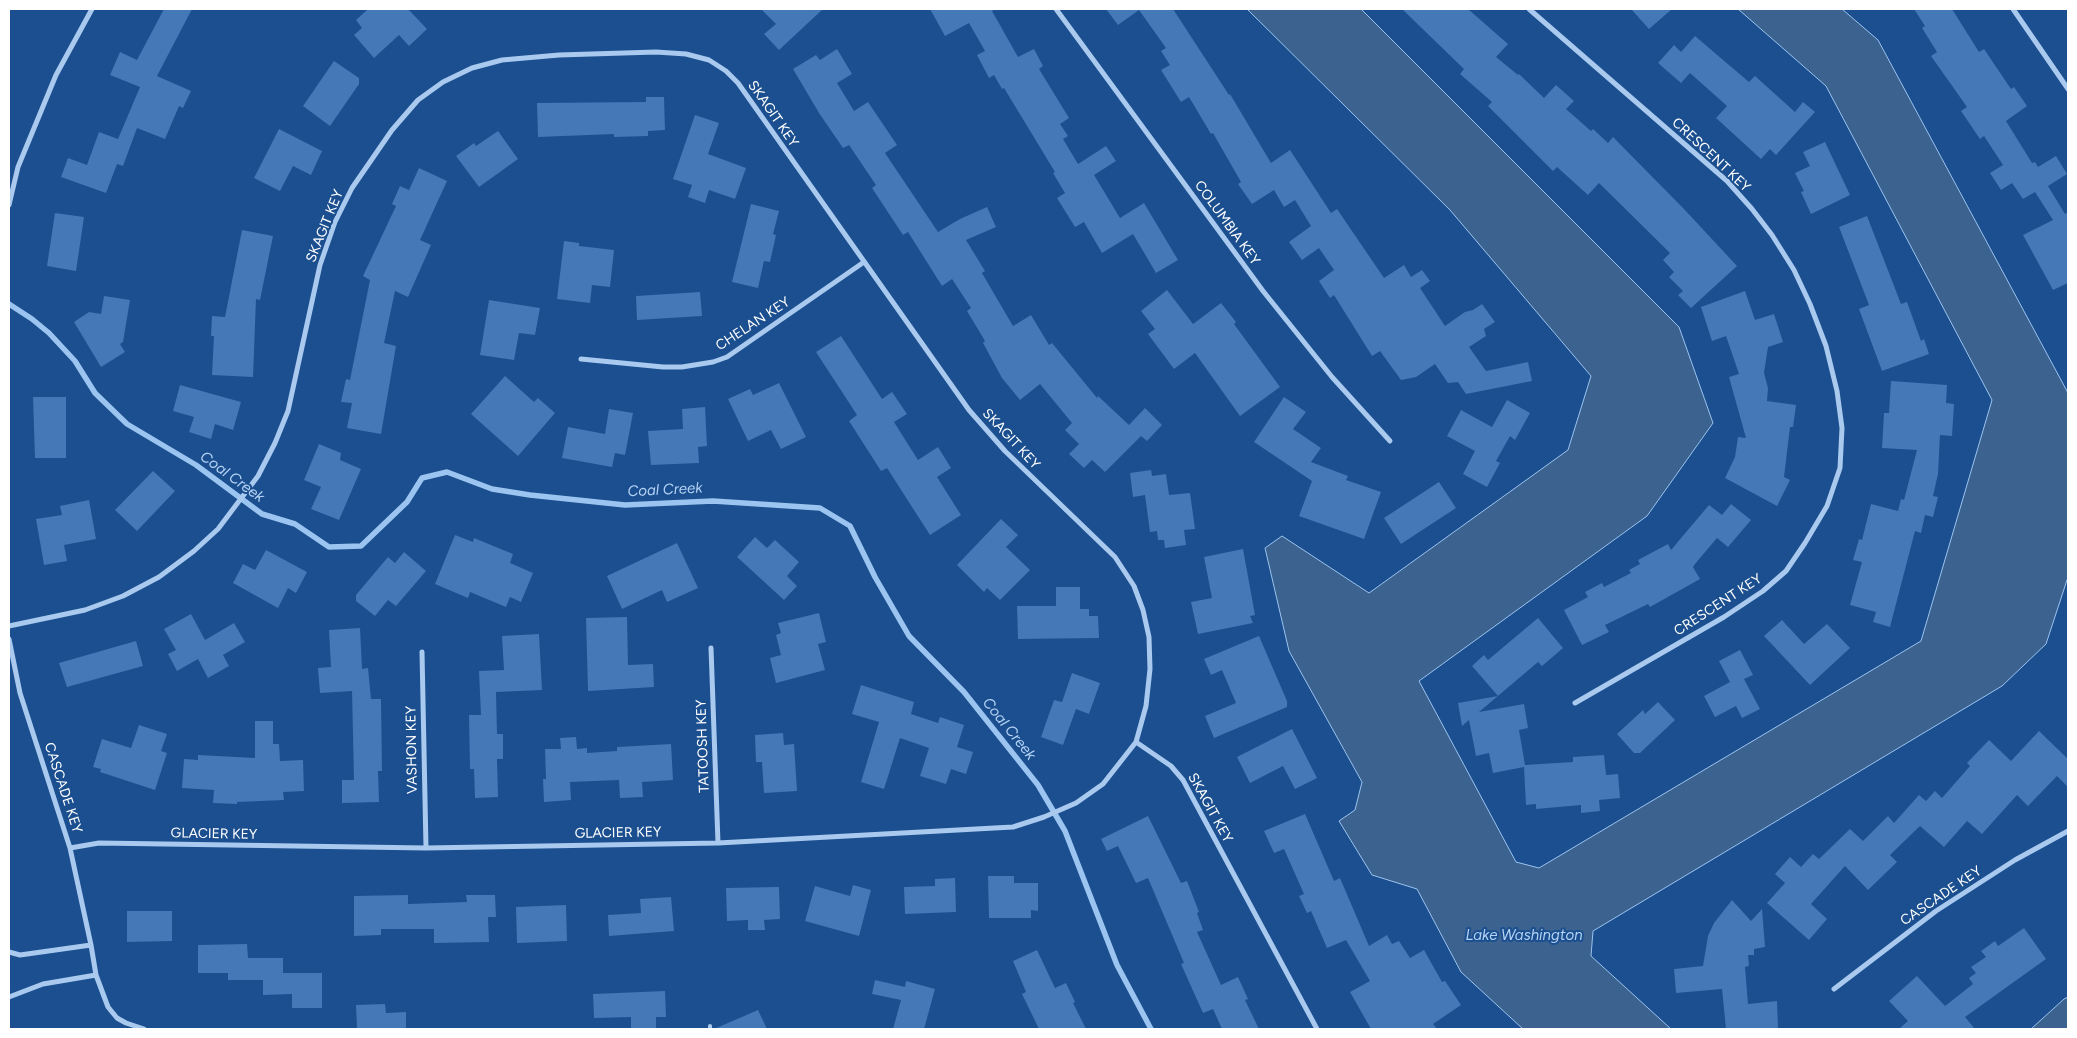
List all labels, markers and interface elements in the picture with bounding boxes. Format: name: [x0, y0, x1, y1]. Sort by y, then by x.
street label: SKAGIT KEY: [744, 78, 802, 150]
street label: CRESCENT KEY: [1668, 114, 1754, 196]
street label: COLUMBIA KEY: [1191, 177, 1263, 269]
street label: SKAGIT KEY: [303, 187, 347, 265]
street label: CHELAN KEY: [713, 294, 793, 354]
street label: SKAGIT KEY: [979, 405, 1043, 473]
water label: Coal Creek: [196, 448, 268, 506]
water label: Coal Creek: [627, 479, 703, 501]
street label: CRESCENT KEY: [1671, 570, 1765, 640]
water label: Coal Creek: [978, 694, 1040, 764]
street label: TATOOSH KEY: [693, 699, 713, 793]
street label: VASHON KEY: [403, 706, 421, 794]
street label: CASCADE KEY: [40, 741, 86, 835]
street label: SKAGIT KEY: [1184, 770, 1236, 846]
street label: GLACIER KEY: [574, 824, 662, 842]
street label: GLACIER KEY: [170, 825, 258, 843]
street label: CASCADE KEY: [1897, 863, 1985, 929]
water label: Lake Washington: [1465, 927, 1583, 945]

